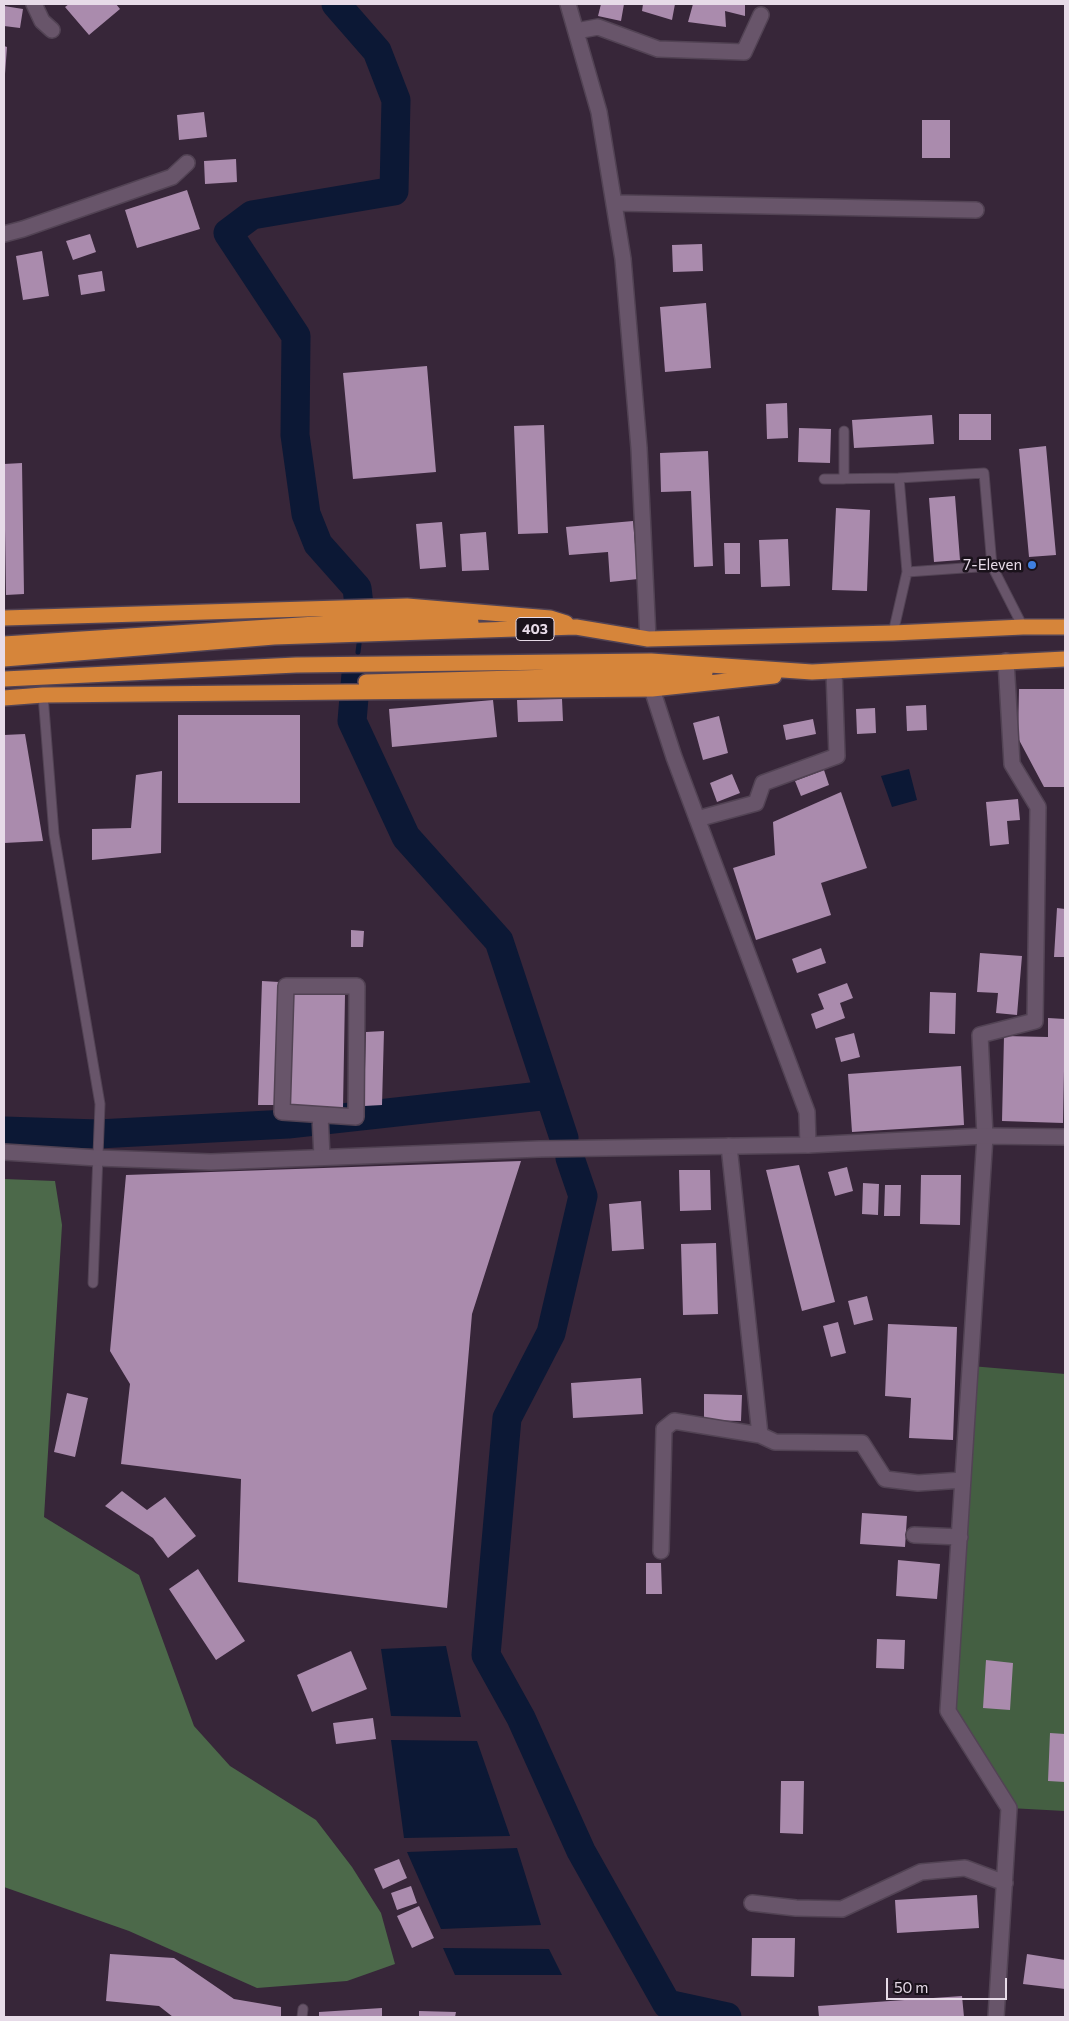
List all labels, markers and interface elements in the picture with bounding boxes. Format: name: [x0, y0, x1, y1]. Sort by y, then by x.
place label: 7-Eleven: [963, 556, 1022, 574]
marker: 7-Eleven: [1026, 559, 1038, 571]
road number: 403: [516, 618, 554, 640]
scale bar: [889, 1968, 1010, 2000]
text: 50 m: [894, 1978, 928, 1996]

